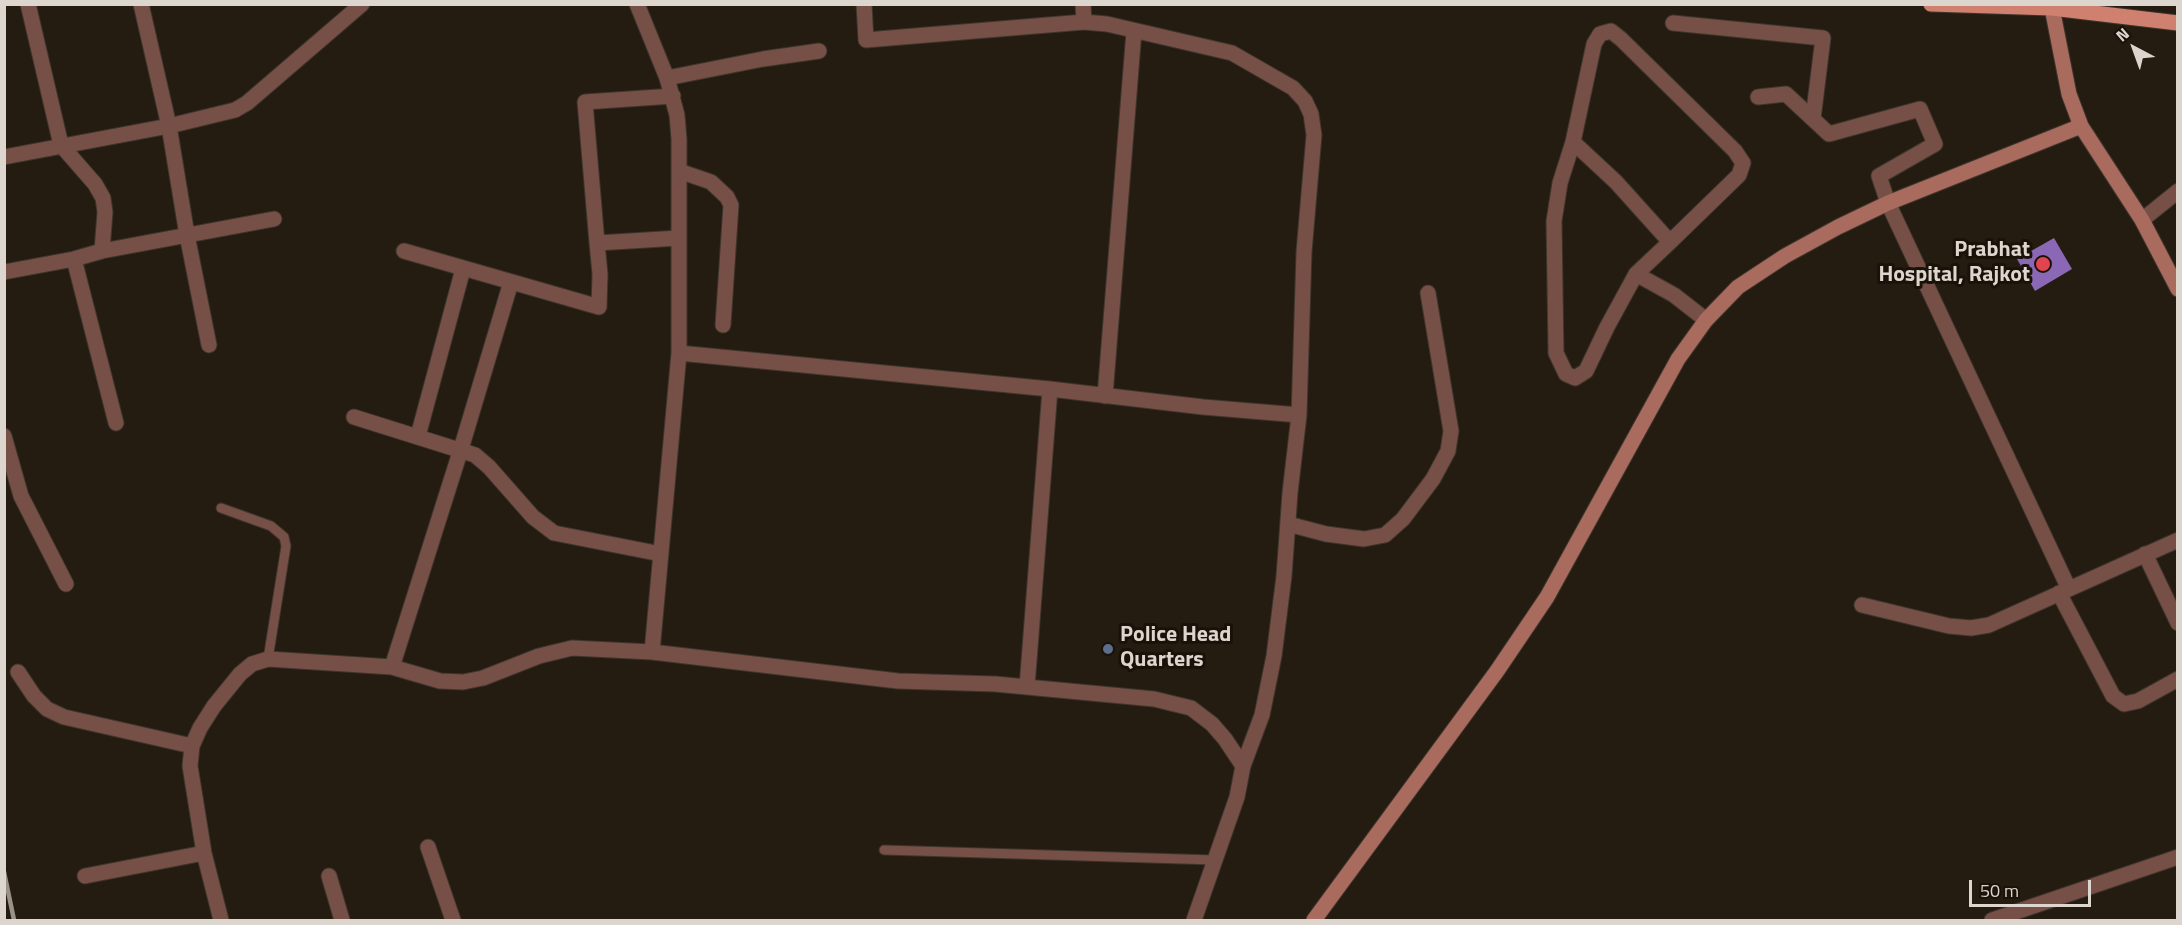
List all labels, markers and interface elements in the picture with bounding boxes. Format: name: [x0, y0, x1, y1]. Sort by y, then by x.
north arrow: [2104, 18, 2164, 78]
text: N: [2110, 22, 2134, 47]
place label: Prabhat Hospital, Rajkot: [1878, 238, 2030, 290]
marker: Prabhat Hospital, Rajkot: [2034, 255, 2052, 273]
place label: Police Head Quarters: [1120, 623, 1231, 674]
marker: Police Head Quarters: [1101, 642, 1115, 656]
scale bar: [1972, 868, 2094, 906]
text: 50 m: [1980, 877, 2019, 904]

